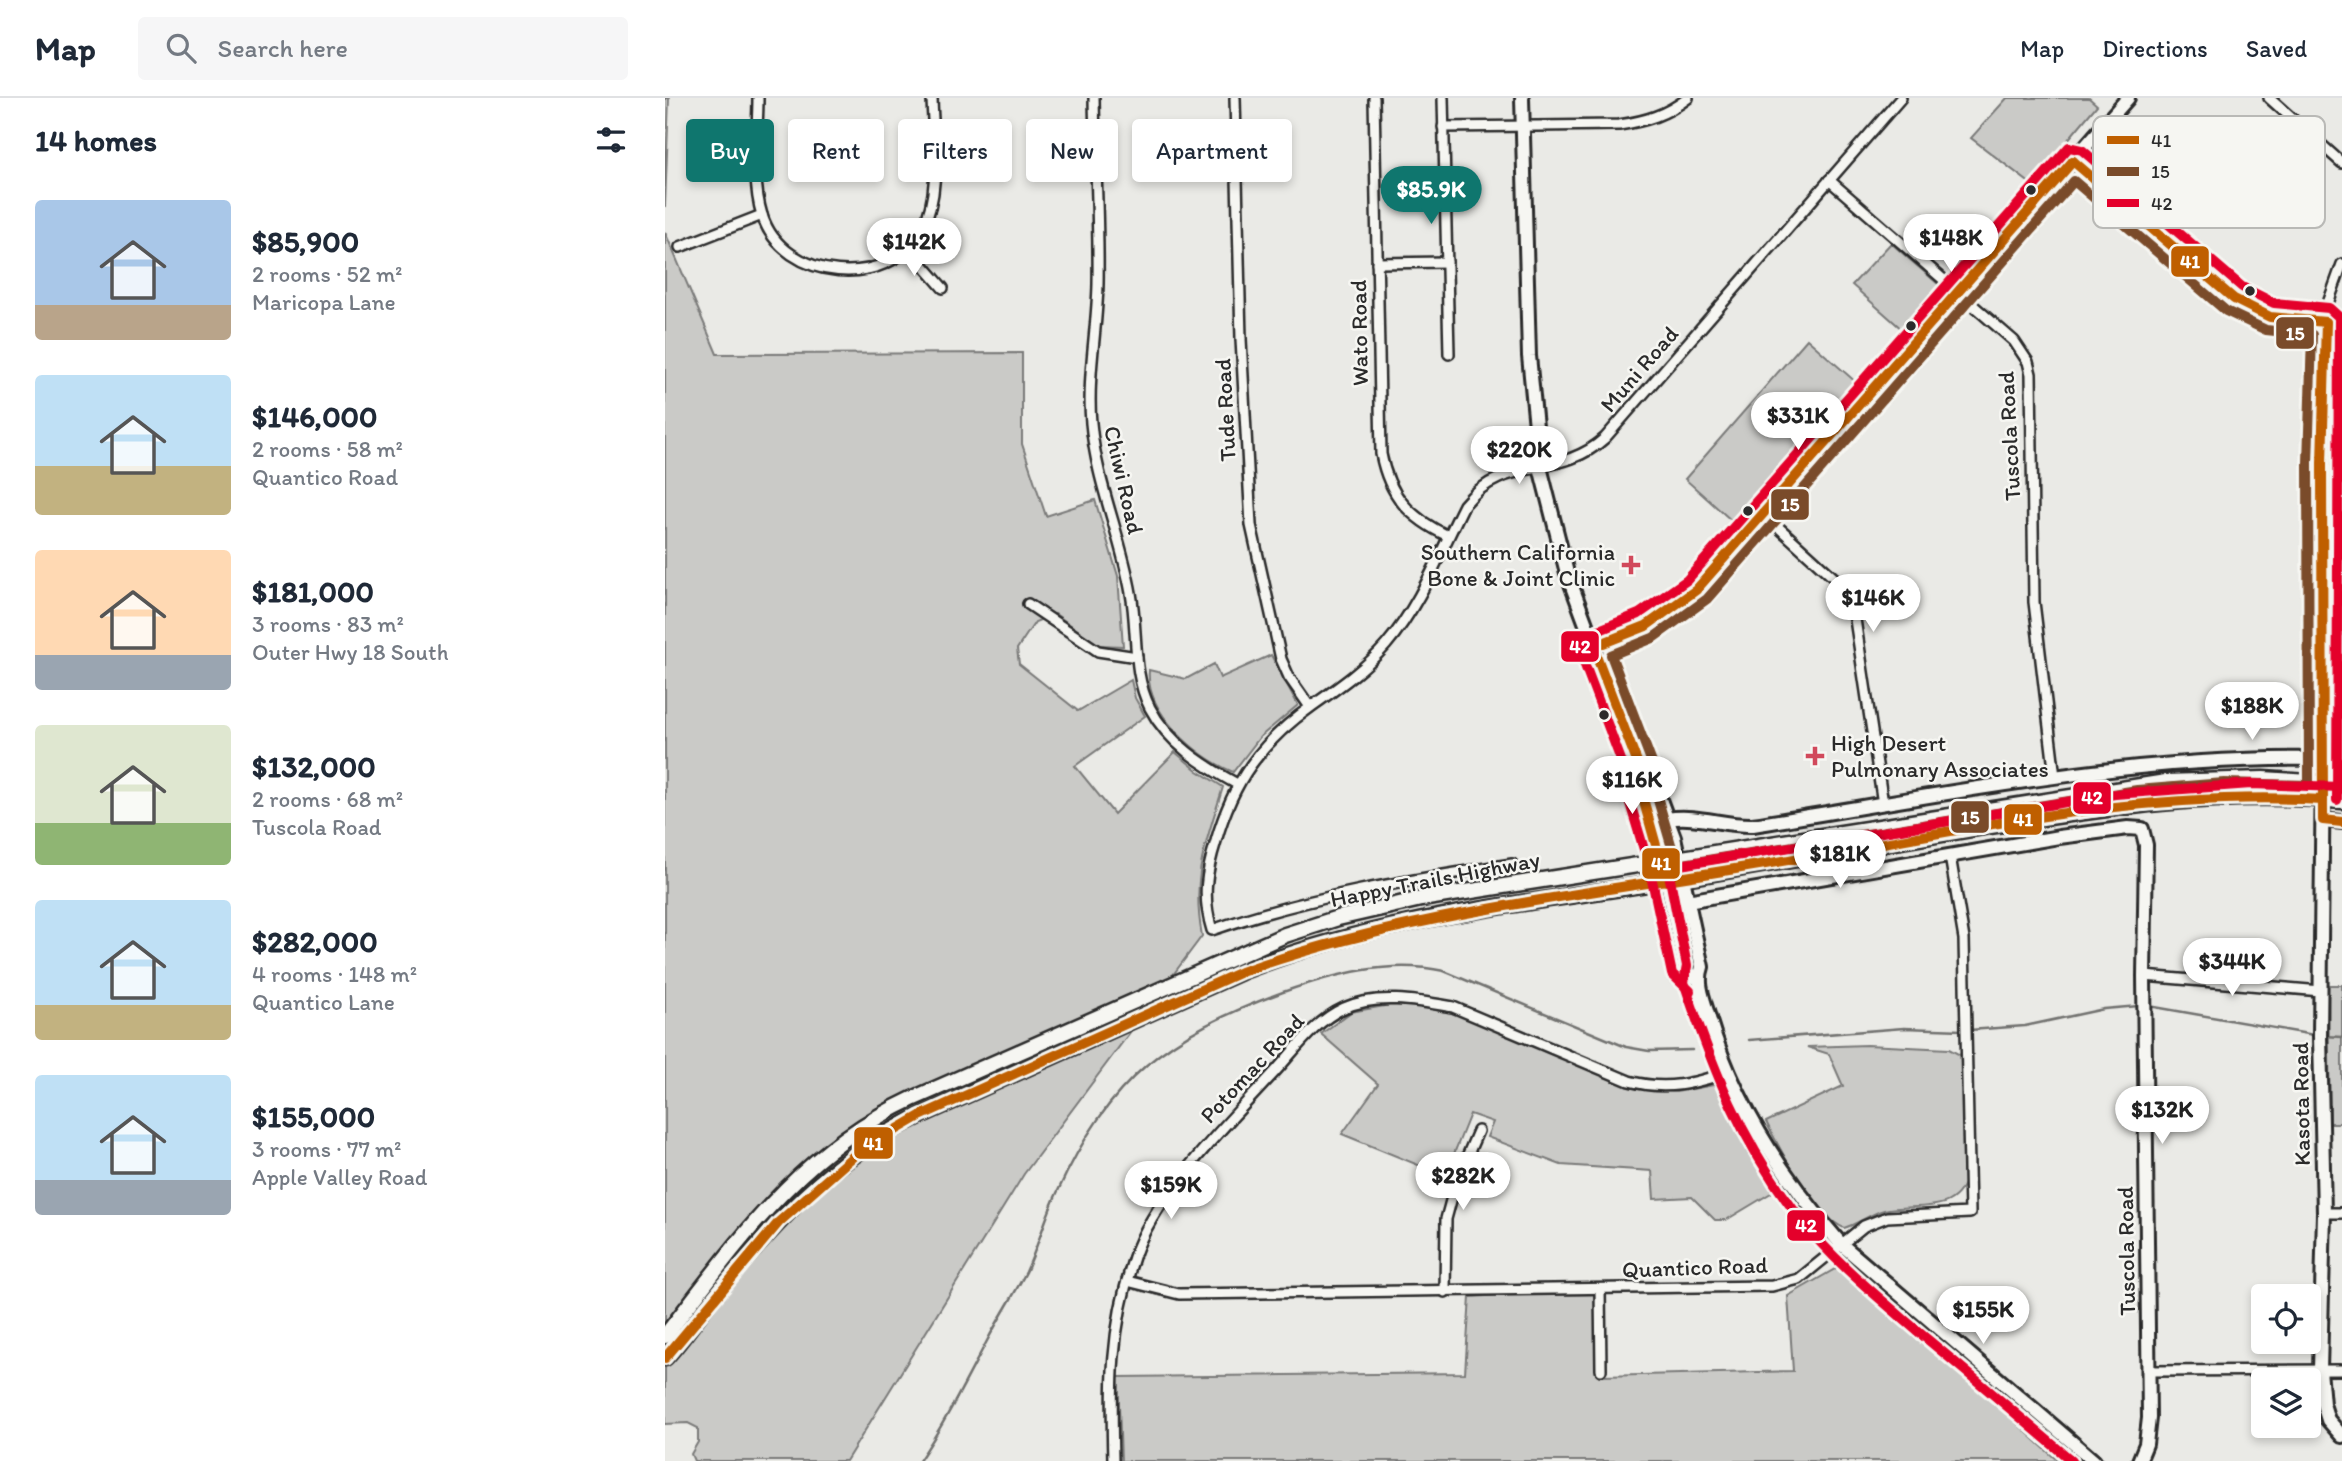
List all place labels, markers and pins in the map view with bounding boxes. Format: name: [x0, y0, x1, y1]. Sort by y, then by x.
pin: $85.9K: [1374, 166, 1488, 226]
unlabelled marker: [2024, 183, 2038, 197]
pin: $148K: [1902, 214, 2000, 274]
pin: $142K: [865, 218, 963, 278]
unlabelled marker: [2243, 284, 2257, 298]
unlabelled marker: [1904, 319, 1918, 333]
pin: $331K: [1749, 392, 1847, 452]
pin: $220K: [1470, 426, 1568, 486]
unlabelled marker: [1741, 504, 1755, 518]
place label: Southern California Bone & Joint Clinic: [1421, 538, 1615, 592]
marker: Southern California Bone & Joint Clinic: [1621, 555, 1641, 575]
pin: $146K: [1824, 574, 1922, 634]
pin: $188K: [2203, 682, 2301, 742]
unlabelled marker: [1597, 708, 1611, 722]
place label: High Desert Pulmonary Associates: [1831, 729, 2049, 783]
marker: High Desert Pulmonary Associates: [1805, 746, 1825, 766]
pin: $116K: [1583, 756, 1681, 816]
pin: $181K: [1791, 830, 1889, 890]
pin: $344K: [2183, 939, 2281, 998]
pin: $132K: [2113, 1086, 2211, 1146]
pin: $282K: [1414, 1152, 1512, 1212]
pin: $159K: [1122, 1162, 1220, 1221]
pin: $155K: [1934, 1286, 2032, 1346]

